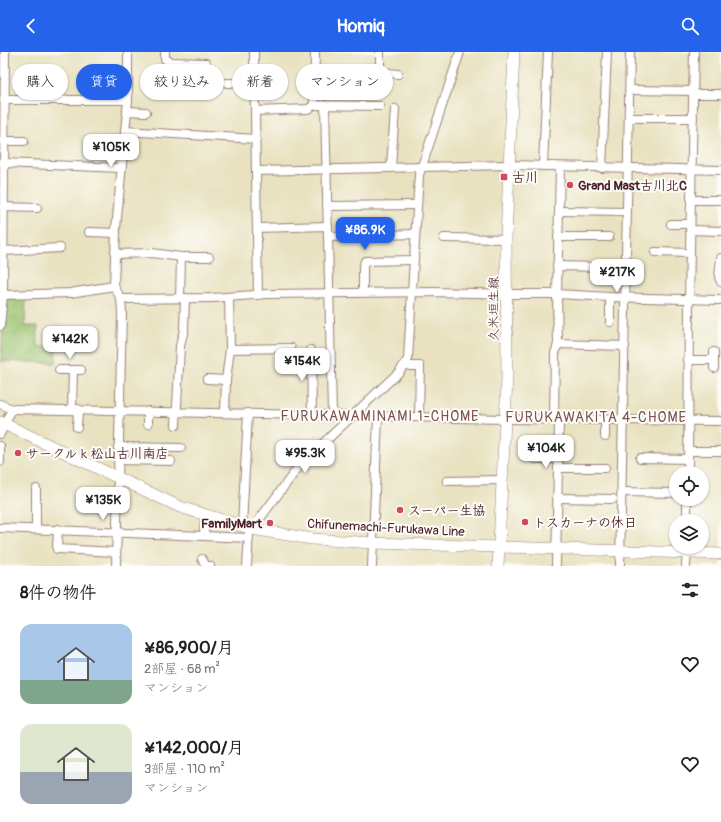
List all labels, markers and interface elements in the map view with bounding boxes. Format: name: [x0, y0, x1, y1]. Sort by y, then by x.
icon: back: [20, 15, 42, 37]
text: Homiq: [336, 15, 385, 38]
icon: search: [679, 15, 701, 37]
chip: 購入: [12, 64, 68, 100]
chip: 賃貸: [76, 64, 132, 100]
chip: 絞り込み: [140, 64, 224, 100]
chip: 新着: [232, 64, 288, 100]
chip: マンション: [296, 64, 393, 100]
pin: ¥105K: [83, 134, 139, 168]
text: ¥105K: [92, 139, 130, 155]
place label: 古川: [512, 170, 538, 186]
marker: 古川: [499, 172, 509, 182]
place label: Grand Mast古川北C: [578, 178, 687, 194]
marker: Grand Mast古川北C: [565, 180, 575, 190]
pin: ¥86.9K: [332, 217, 398, 251]
text: ¥86.9K: [345, 222, 385, 238]
pin: ¥217K: [589, 259, 645, 293]
text: ¥217K: [599, 264, 635, 280]
street label: 久米垣生線: [486, 276, 502, 342]
pin: ¥142K: [42, 326, 98, 360]
text: ¥142K: [52, 331, 88, 347]
pin: ¥154K: [274, 348, 330, 382]
text: ¥154K: [284, 353, 320, 369]
district label: FURUKAWAMINAMI 1-CHOME: [281, 408, 479, 425]
district label: FURUKAWAKITA 4-CHOME: [505, 409, 687, 426]
pin: ¥104K: [518, 435, 574, 469]
pin: ¥95.3K: [272, 440, 338, 474]
text: ¥104K: [527, 440, 565, 456]
text: ¥95.3K: [285, 445, 325, 461]
place label: サークルｋ松山古川南店: [26, 446, 168, 462]
marker: サークルｋ松山古川南店: [13, 448, 23, 458]
map controls: [669, 466, 709, 554]
button: locate: [669, 466, 709, 506]
pin: ¥135K: [75, 487, 131, 521]
text: ¥135K: [85, 492, 121, 508]
place label: スーパー生協: [408, 503, 485, 519]
marker: スーパー生協: [395, 505, 405, 515]
button: layers: [669, 514, 709, 554]
place label: トスカーナの休日: [533, 515, 637, 531]
place label: FamilyMart: [201, 516, 263, 532]
street label: Chifunemachi-Furukawa Line: [307, 516, 466, 540]
marker: トスカーナの休日: [520, 517, 530, 527]
marker: FamilyMart: [265, 518, 275, 528]
icon: filters: [679, 579, 701, 601]
text: 8件の物件: [20, 582, 97, 603]
text: ¥86,900/月: [144, 637, 234, 658]
icon: home: [52, 640, 100, 688]
icon: heart: [679, 653, 701, 675]
text: 2部屋 · 68 m²: [144, 661, 220, 677]
text: マンション: [144, 680, 208, 696]
text: ¥142,000/月: [144, 737, 244, 758]
icon: home: [52, 740, 100, 788]
icon: heart: [679, 753, 701, 775]
text: 3部屋 · 110 m²: [144, 761, 225, 777]
text: マンション: [144, 780, 208, 796]

